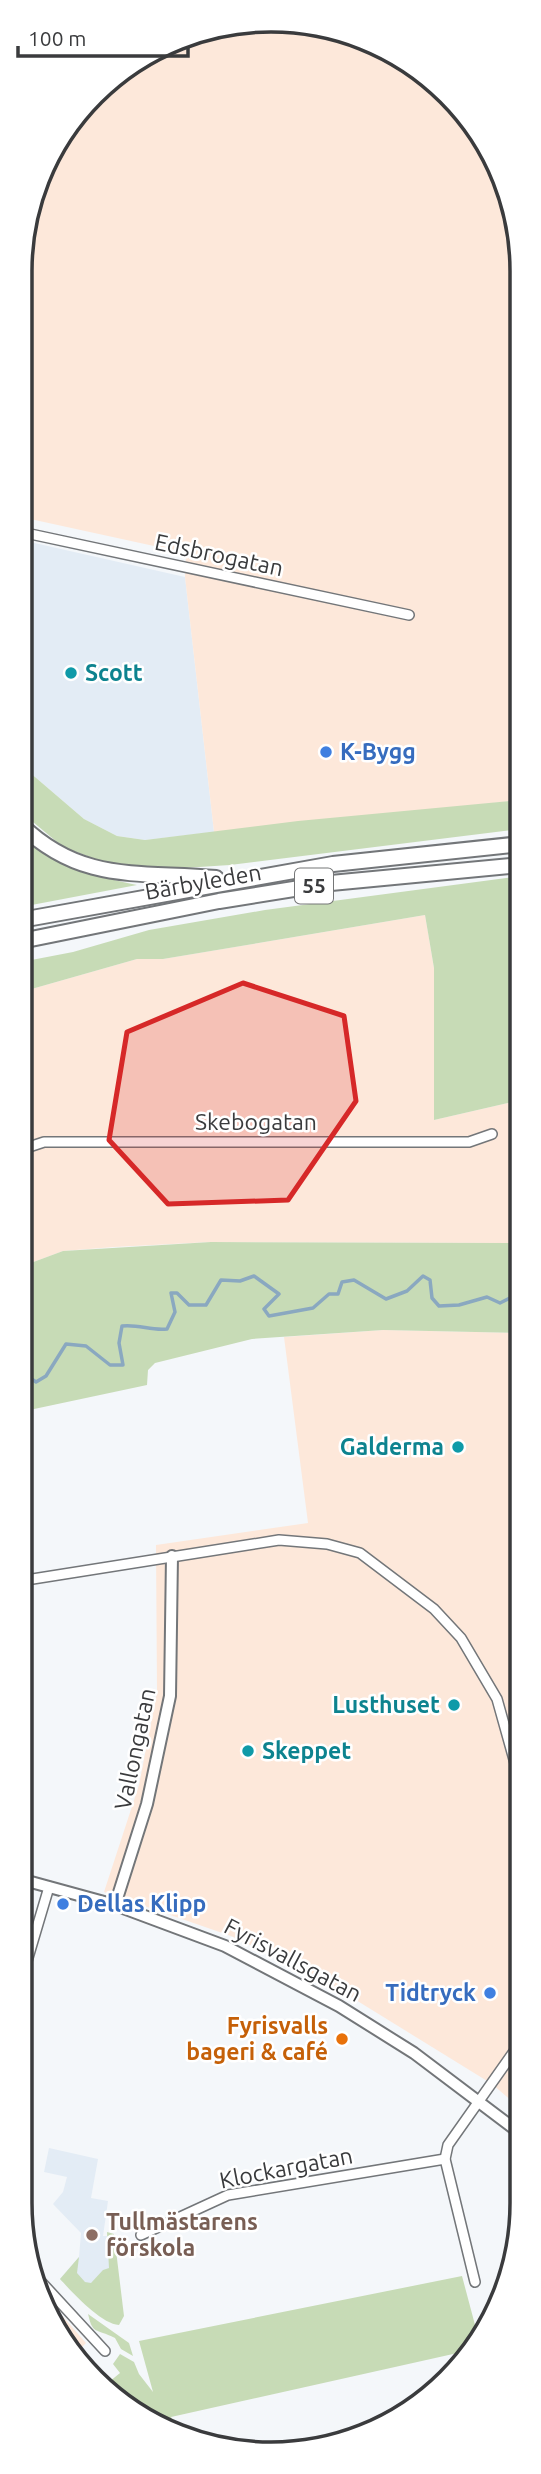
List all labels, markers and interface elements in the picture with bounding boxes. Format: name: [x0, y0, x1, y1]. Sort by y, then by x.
scale bar: [18, 14, 187, 58]
text: 100 m: [28, 26, 86, 50]
street label: Edsbrogatan: [153, 529, 286, 580]
place label: Scott: [85, 660, 143, 685]
marker: Scott: [63, 665, 79, 681]
place label: K-Bygg: [340, 739, 416, 764]
marker: K-Bygg: [318, 744, 334, 760]
street label: Bärbyleden: [143, 859, 263, 904]
road number: 55: [295, 868, 333, 903]
street label: Skebogatan: [195, 1109, 317, 1134]
place label: Galderma: [340, 1434, 444, 1459]
marker: Galderma: [450, 1439, 466, 1455]
street label: Vallongatan: [109, 1686, 160, 1812]
place label: Lusthuset: [332, 1692, 440, 1717]
marker: Lusthuset: [446, 1697, 462, 1713]
place label: Skeppet: [262, 1738, 351, 1763]
marker: Skeppet: [240, 1743, 256, 1759]
place label: Dellas Klipp: [77, 1891, 206, 1916]
marker: Dellas Klipp: [55, 1896, 71, 1912]
street label: Fyrisvallsgatan: [220, 1913, 366, 2006]
place label: Tidtryck: [385, 1980, 476, 2005]
marker: Tidtryck: [482, 1985, 498, 2001]
place label: Fyrisvalls bageri & café: [186, 2013, 328, 2064]
marker: Fyrisvalls bageri & café: [334, 2031, 350, 2047]
street label: Klockargatan: [217, 2142, 355, 2193]
place label: Tullmästarens förskola: [106, 2209, 258, 2260]
marker: Tullmästarens förskola: [84, 2227, 100, 2243]

